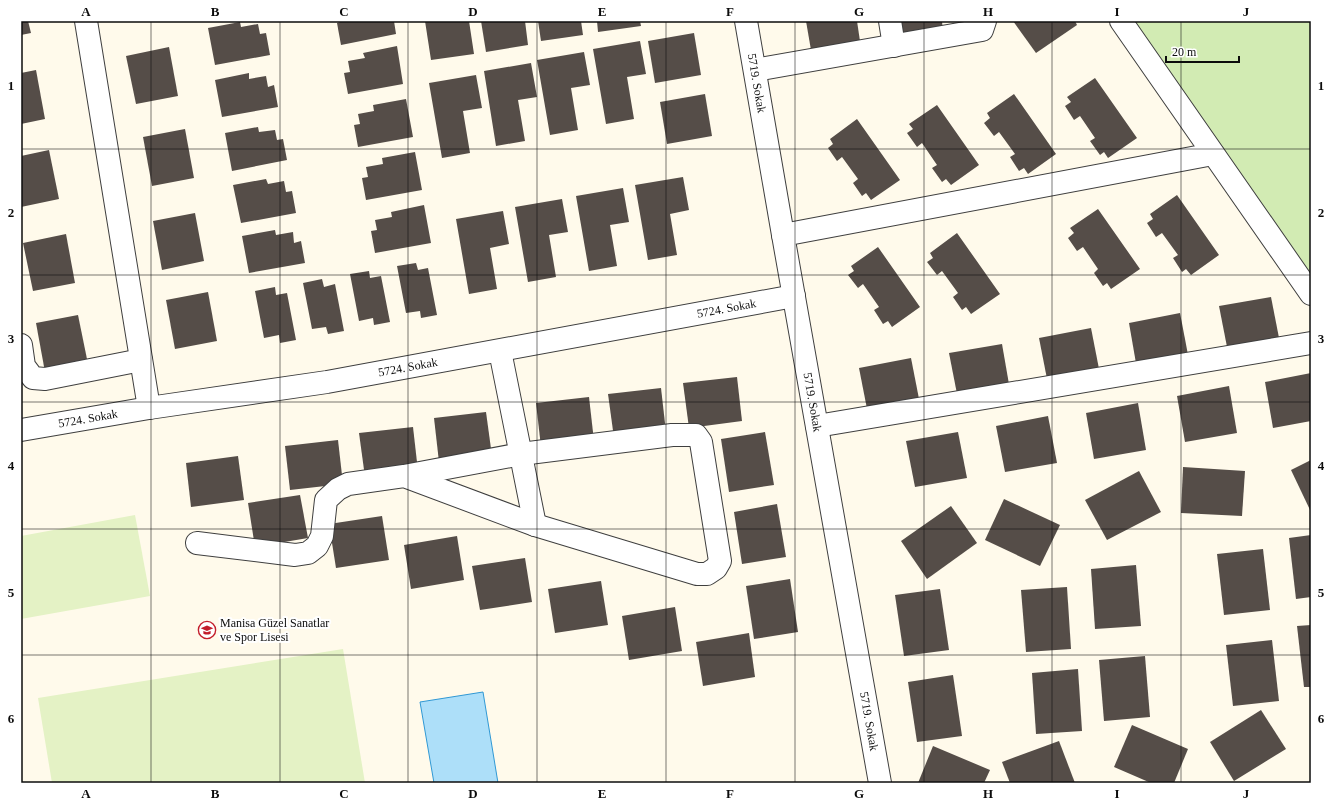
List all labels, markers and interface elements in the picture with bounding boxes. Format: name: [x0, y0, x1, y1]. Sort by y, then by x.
text: A: [81, 4, 91, 19]
text: B: [211, 4, 220, 19]
text: C: [339, 4, 349, 19]
text: D: [468, 4, 478, 19]
text: E: [598, 4, 606, 19]
text: F: [726, 4, 734, 19]
text: G: [854, 4, 864, 19]
text: H: [983, 4, 993, 19]
text: I: [1114, 4, 1120, 19]
text: J: [1243, 4, 1250, 19]
scale bar: [1166, 38, 1239, 64]
text: 20 m: [1172, 45, 1197, 59]
street label: 5719. Sokak: [745, 52, 769, 114]
text: 1: [8, 78, 14, 93]
text: 1: [1318, 78, 1324, 93]
text: 2: [8, 205, 14, 220]
text: 2: [1318, 205, 1324, 220]
street label: 5724. Sokak: [696, 296, 757, 321]
text: 3: [8, 331, 15, 346]
text: 3: [1318, 331, 1325, 346]
street label: 5724. Sokak: [377, 355, 439, 379]
street label: 5719. Sokak: [800, 371, 825, 433]
street label: 5724. Sokak: [57, 406, 119, 430]
text: 4: [8, 458, 15, 473]
text: 4: [1318, 458, 1325, 473]
text: 5: [8, 585, 15, 600]
text: 5: [1318, 585, 1325, 600]
place label: Manisa Güzel Sanatlar ve Spor Lisesi: [220, 616, 329, 644]
school or university icon: Manisa Güzel Sanatlar ve Spor Lisesi: [197, 620, 217, 640]
street label: 5719. Sokak: [857, 690, 881, 752]
text: 6: [8, 711, 15, 726]
text: 6: [1318, 711, 1325, 726]
text: A: [81, 786, 91, 801]
text: B: [211, 786, 220, 801]
text: C: [339, 786, 349, 801]
text: D: [468, 786, 478, 801]
text: E: [598, 786, 606, 801]
text: F: [726, 786, 734, 801]
text: G: [854, 786, 864, 801]
text: H: [983, 786, 993, 801]
text: I: [1114, 786, 1120, 801]
text: J: [1243, 786, 1250, 801]

